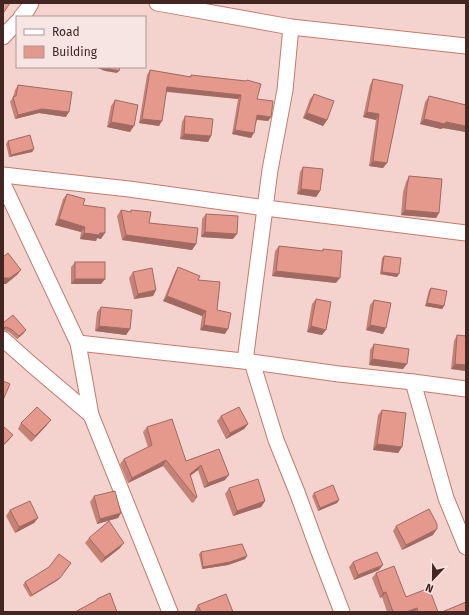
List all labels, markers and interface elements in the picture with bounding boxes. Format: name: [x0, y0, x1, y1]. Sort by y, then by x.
legend: [16, 16, 146, 68]
text: Road: [52, 25, 80, 39]
text: Building: [52, 45, 98, 59]
north arrow: [413, 559, 453, 599]
text: N: [424, 580, 435, 595]

